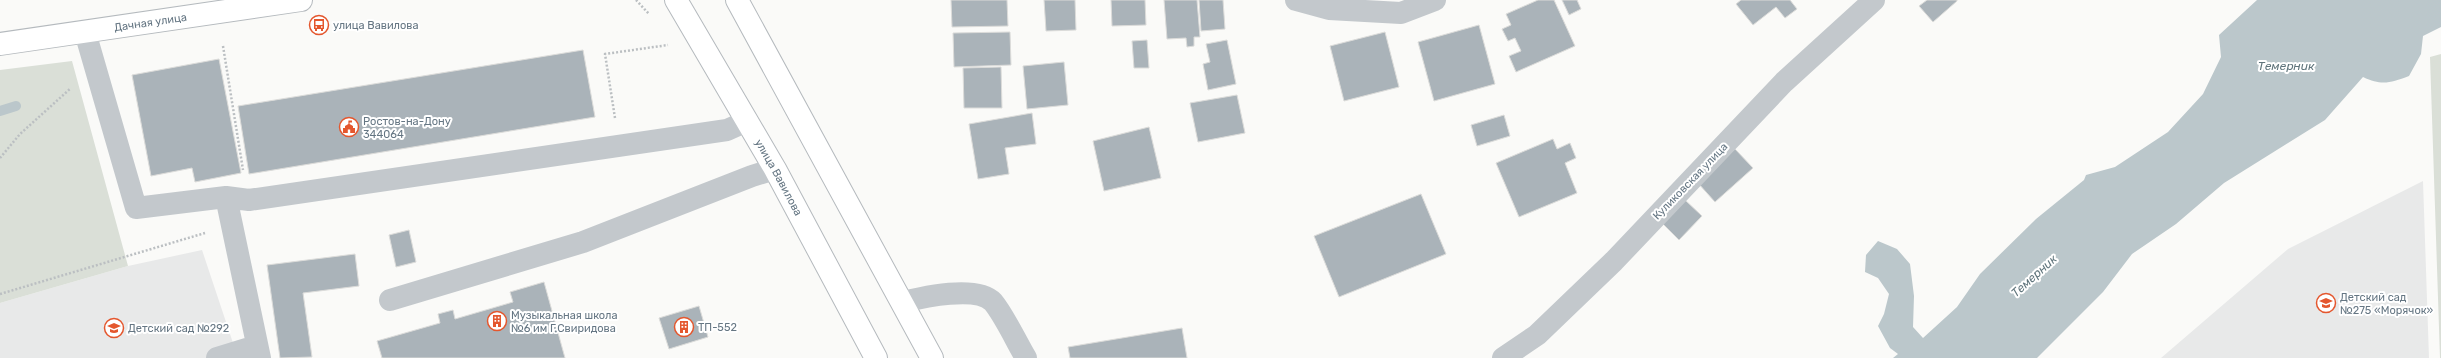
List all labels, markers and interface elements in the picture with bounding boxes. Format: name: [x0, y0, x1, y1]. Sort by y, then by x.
street label: Дачная улица: [113, 11, 188, 34]
bus stop icon: улица Вавилова: [308, 14, 330, 36]
place label: улица Вавилова: [333, 19, 419, 32]
water label: Темерник: [2258, 59, 2315, 73]
place label: Ростов-на-Дону 344064: [363, 115, 451, 141]
public building icon: Ростов-на-Дону 344064: [338, 116, 360, 138]
street label: улица Вавилова: [752, 137, 805, 218]
street label: Куликовская улица: [1650, 140, 1730, 222]
water label: Темерник: [2008, 251, 2060, 300]
place label: Детский сад №275 «Морячок»: [2340, 291, 2434, 317]
school or university icon: Детский сад №275 «Морячок»: [2315, 292, 2337, 314]
place label: Музыкальная школа №6 им Г.Свиридова: [511, 309, 617, 335]
building icon: Музыкальная школа №6 им Г.Свиридова: [486, 310, 508, 332]
building icon: ТП-552: [673, 316, 695, 338]
school or university icon: Детский сад №292: [103, 317, 125, 339]
place label: ТП-552: [698, 321, 737, 334]
place label: Детский сад №292: [128, 322, 229, 335]

